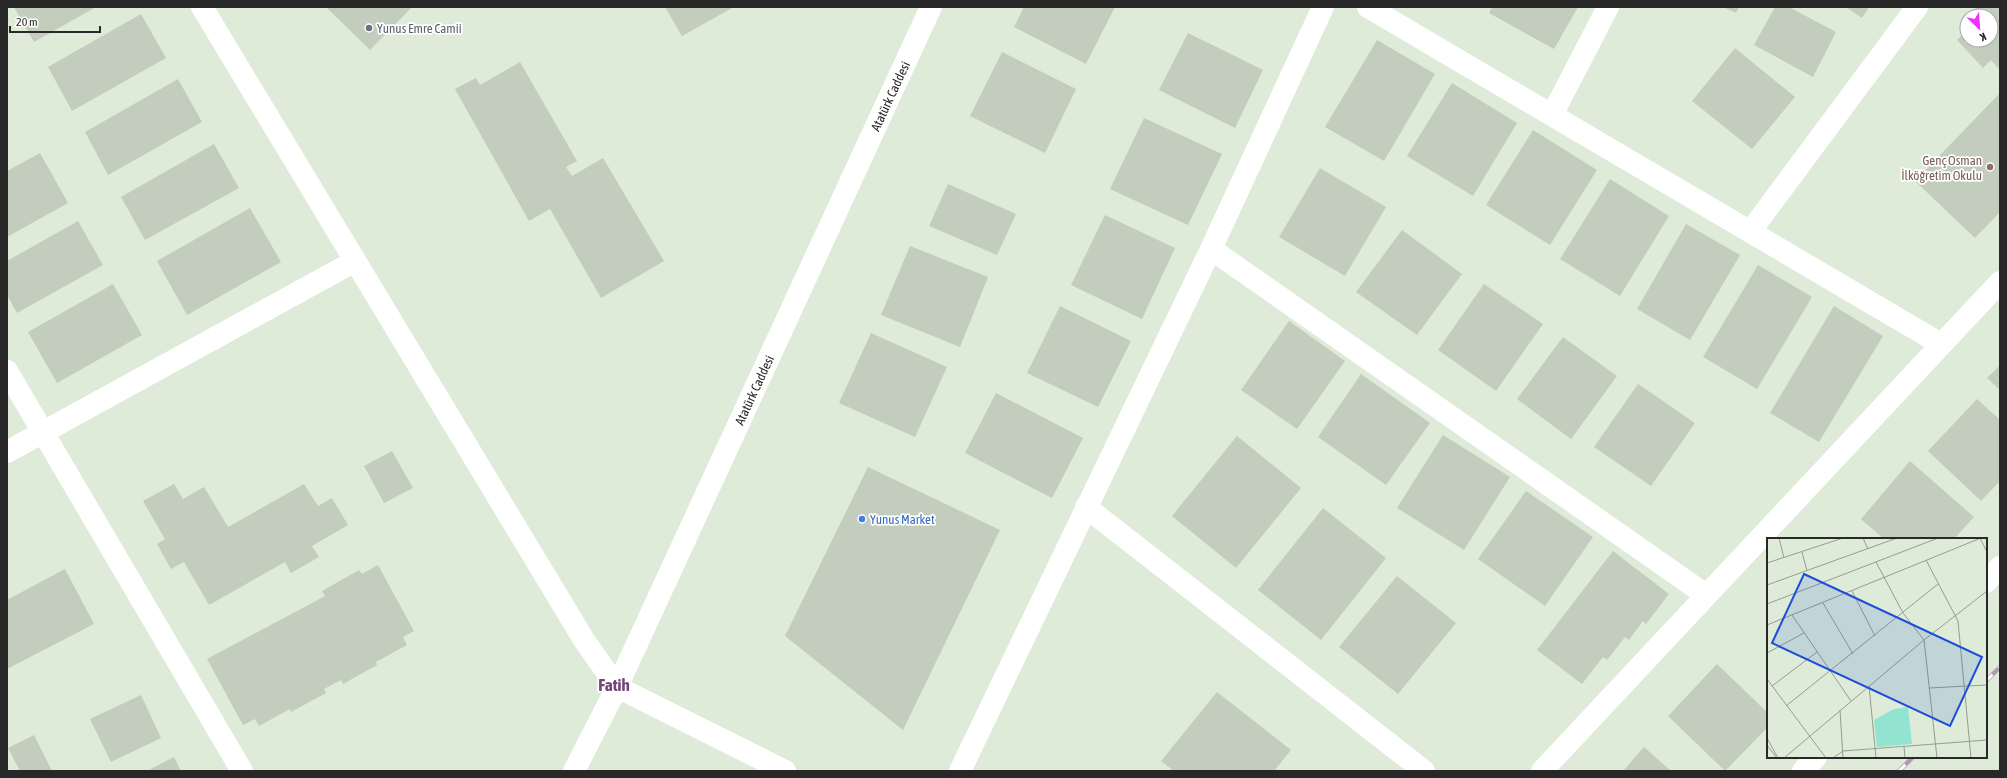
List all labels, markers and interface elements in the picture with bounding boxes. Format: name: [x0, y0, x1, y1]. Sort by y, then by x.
scale bar: [10, 8, 100, 34]
north arrow: [1959, 8, 1999, 48]
text: 20 m: [16, 15, 38, 29]
place label: Yunus Emre Camii: [377, 21, 462, 36]
marker: Yunus Emre Camii: [364, 23, 374, 33]
text: K: [1978, 30, 1988, 44]
street label: Atatürk Caddesi: [868, 59, 913, 133]
place label: Genç Osman İlköğretim Okulu: [1901, 153, 1982, 183]
marker: Genç Osman İlköğretim Okulu: [1985, 162, 1995, 172]
street label: Atatürk Caddesi: [732, 353, 777, 427]
place label: Yunus Market: [870, 512, 935, 527]
marker: Yunus Market: [857, 514, 867, 524]
inset map: [1767, 538, 1987, 758]
district label: Fatih: [598, 675, 630, 695]

